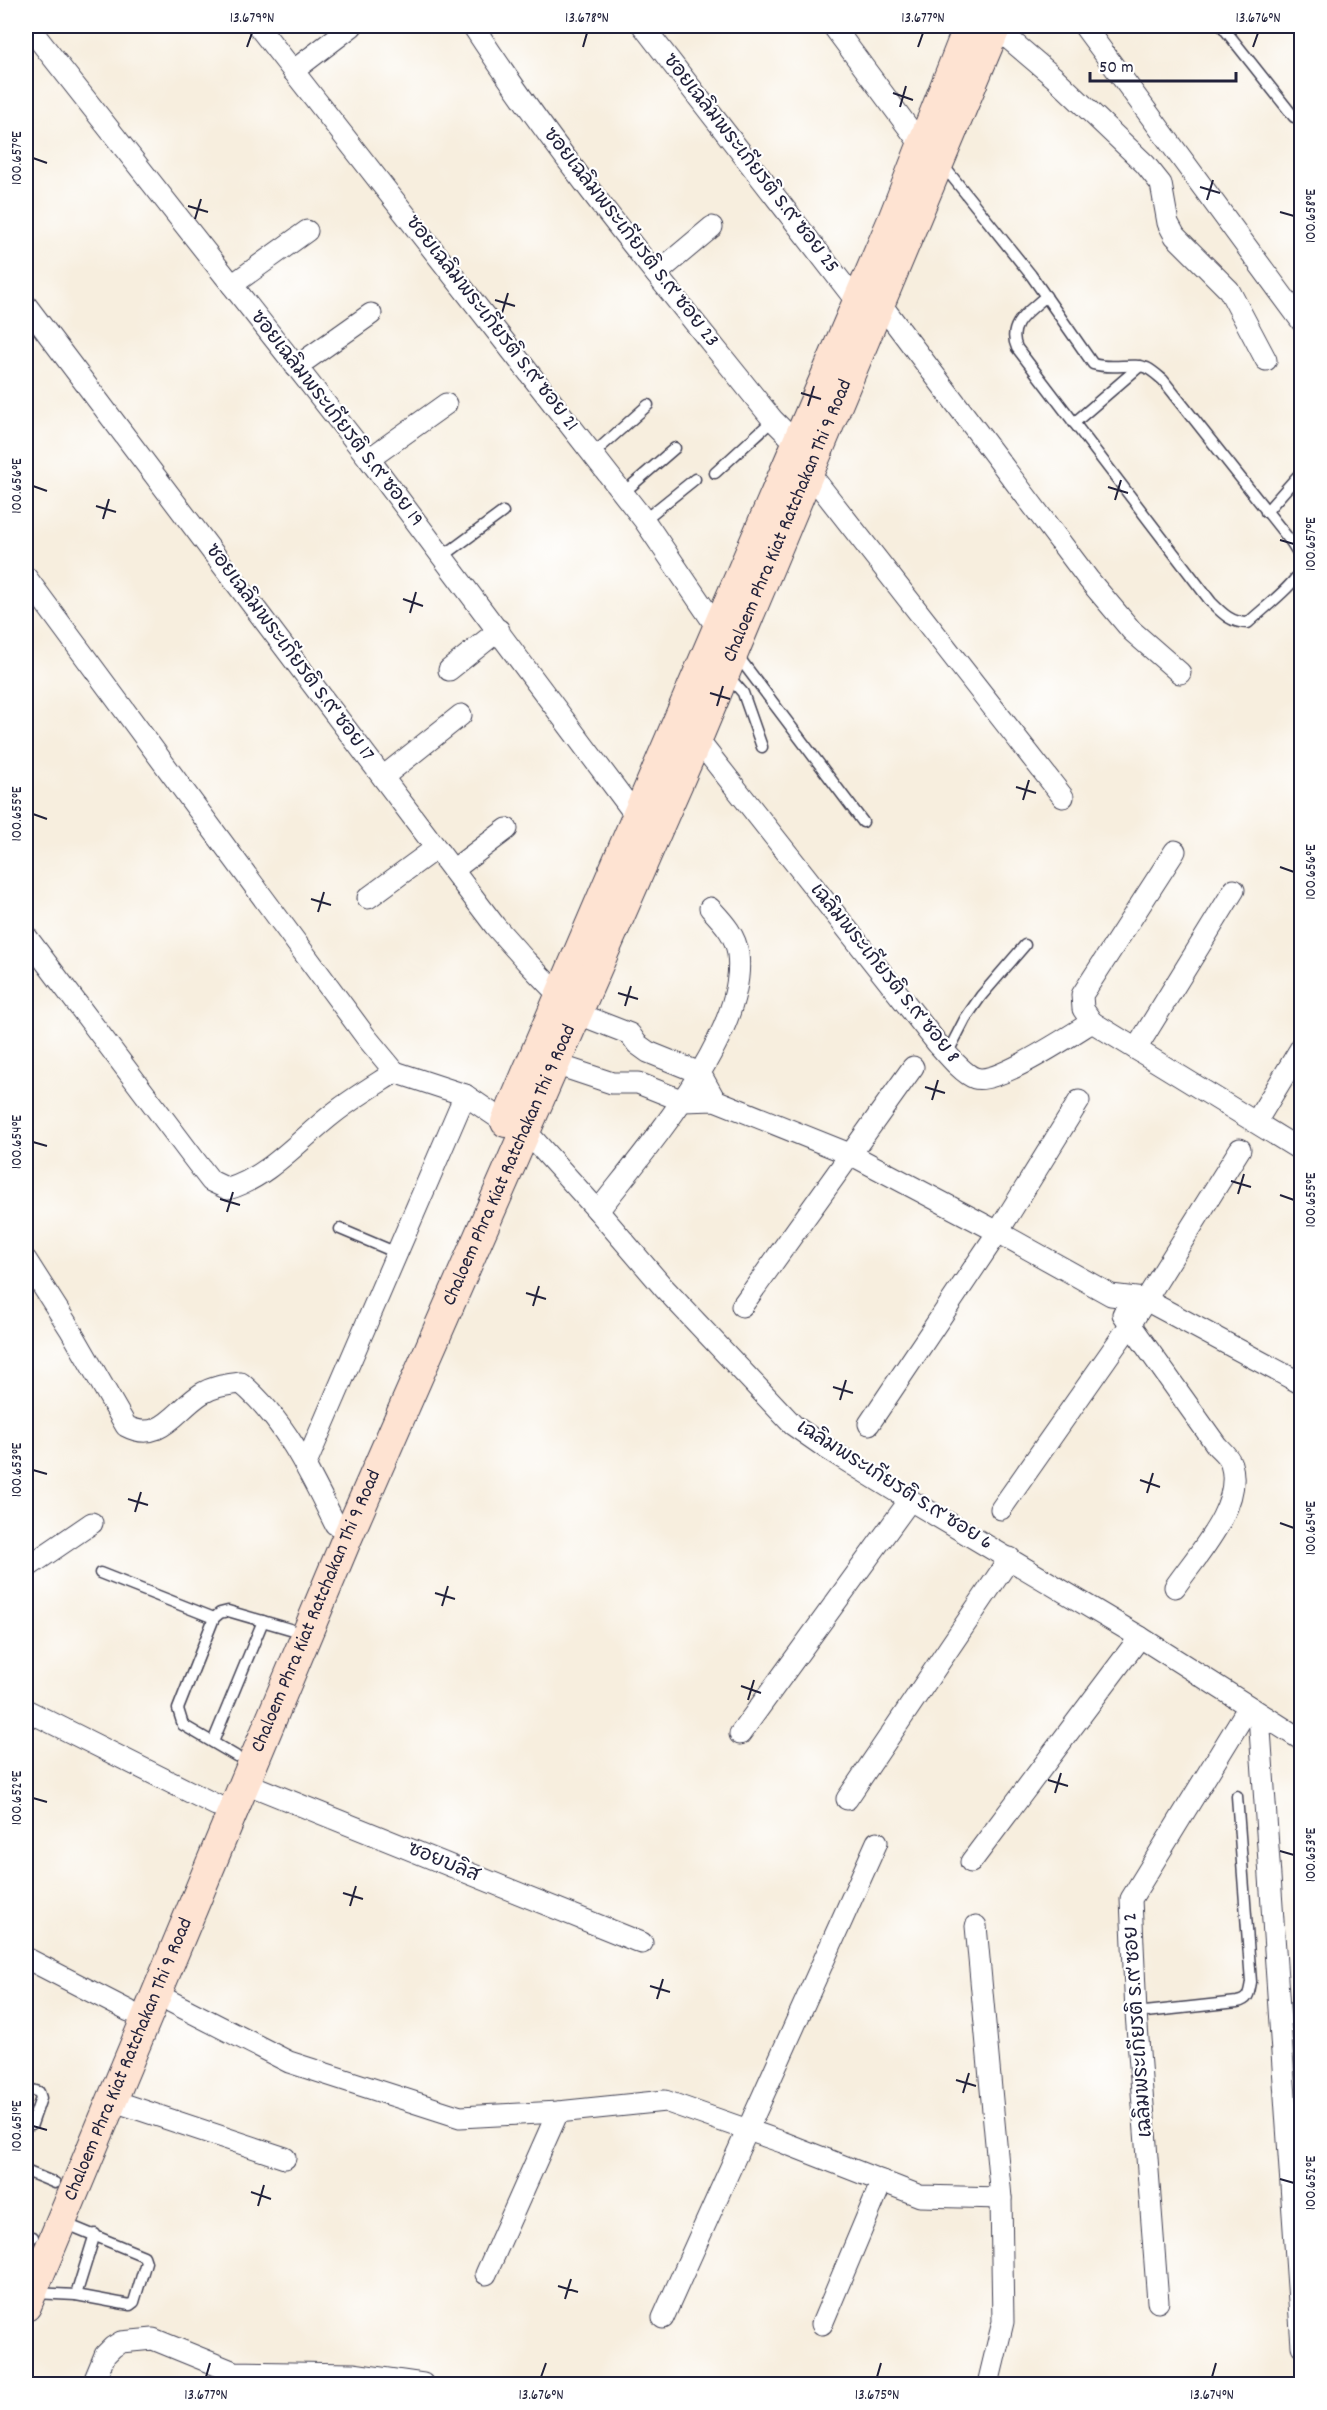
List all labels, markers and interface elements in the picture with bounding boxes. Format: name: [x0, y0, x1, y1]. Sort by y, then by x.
text: 13.679°N: [230, 8, 274, 30]
text: 13.678°N: [565, 8, 609, 30]
text: 13.677°N: [901, 8, 945, 30]
text: 13.676°N: [1235, 8, 1281, 30]
scale bar: [1090, 45, 1236, 83]
street label: ซอยเฉลิมพระเกียรติ ร.๙ ซอย 25: [655, 48, 846, 280]
text: 50 m: [1099, 56, 1134, 81]
street label: ซอยเฉลิมพระเกียรติ ร.๙ ซอย 23: [535, 122, 725, 354]
text: 100.657°E: [7, 131, 29, 185]
text: 100.658°E: [1301, 189, 1323, 243]
street label: ซอยเฉลิมพระเกียรติ ร.๙ ซอย 21: [398, 210, 585, 438]
street label: ซอยเฉลิมพระเกียรติ ร.๙ ซอย 19: [243, 304, 430, 533]
street label: Chaloem Phra Kiat Ratchakan Thi 9 Road: [717, 375, 860, 667]
text: 100.656°E: [7, 458, 29, 514]
text: 100.657°E: [1301, 517, 1323, 571]
street label: ซอยเฉลิมพระเกียรติ ร.๙ ซอย 17: [198, 538, 381, 768]
text: 100.655°E: [7, 786, 29, 842]
text: 100.656°E: [1301, 844, 1323, 900]
street label: เฉลิมพระเกียรติ ร.๙ ซอย 8: [802, 877, 966, 1070]
street label: Chaloem Phra Kiat Ratchakan Thi 9 Road: [436, 1020, 584, 1311]
text: 100.654°E: [7, 1115, 29, 1169]
text: 100.655°E: [1301, 1172, 1323, 1228]
street label: เฉลิมพระเกียรติ ร.๙ ซอย 6: [791, 1413, 998, 1558]
text: 100.653°E: [7, 1442, 29, 1497]
street label: Chaloem Phra Kiat Ratchakan Thi 9 Road: [245, 1466, 389, 1757]
text: 100.654°E: [1301, 1501, 1323, 1555]
text: 100.652°E: [7, 1771, 29, 1825]
text: 100.653°E: [1301, 1827, 1323, 1882]
street label: ซอยบลิส: [403, 1835, 485, 1891]
street label: เฉลิมพระเกียรติ ร.๙ ซอย 2: [1116, 1912, 1161, 2138]
street label: Chaloem Phra Kiat Ratchakan Thi 9 Road: [57, 1914, 201, 2206]
text: 100.651°E: [7, 2100, 29, 2152]
text: 100.652°E: [1301, 2156, 1323, 2210]
text: 13.677°N: [184, 2385, 228, 2407]
text: 13.676°N: [518, 2385, 564, 2407]
text: 13.675°N: [855, 2385, 899, 2407]
text: 13.674°N: [1190, 2385, 1234, 2407]

